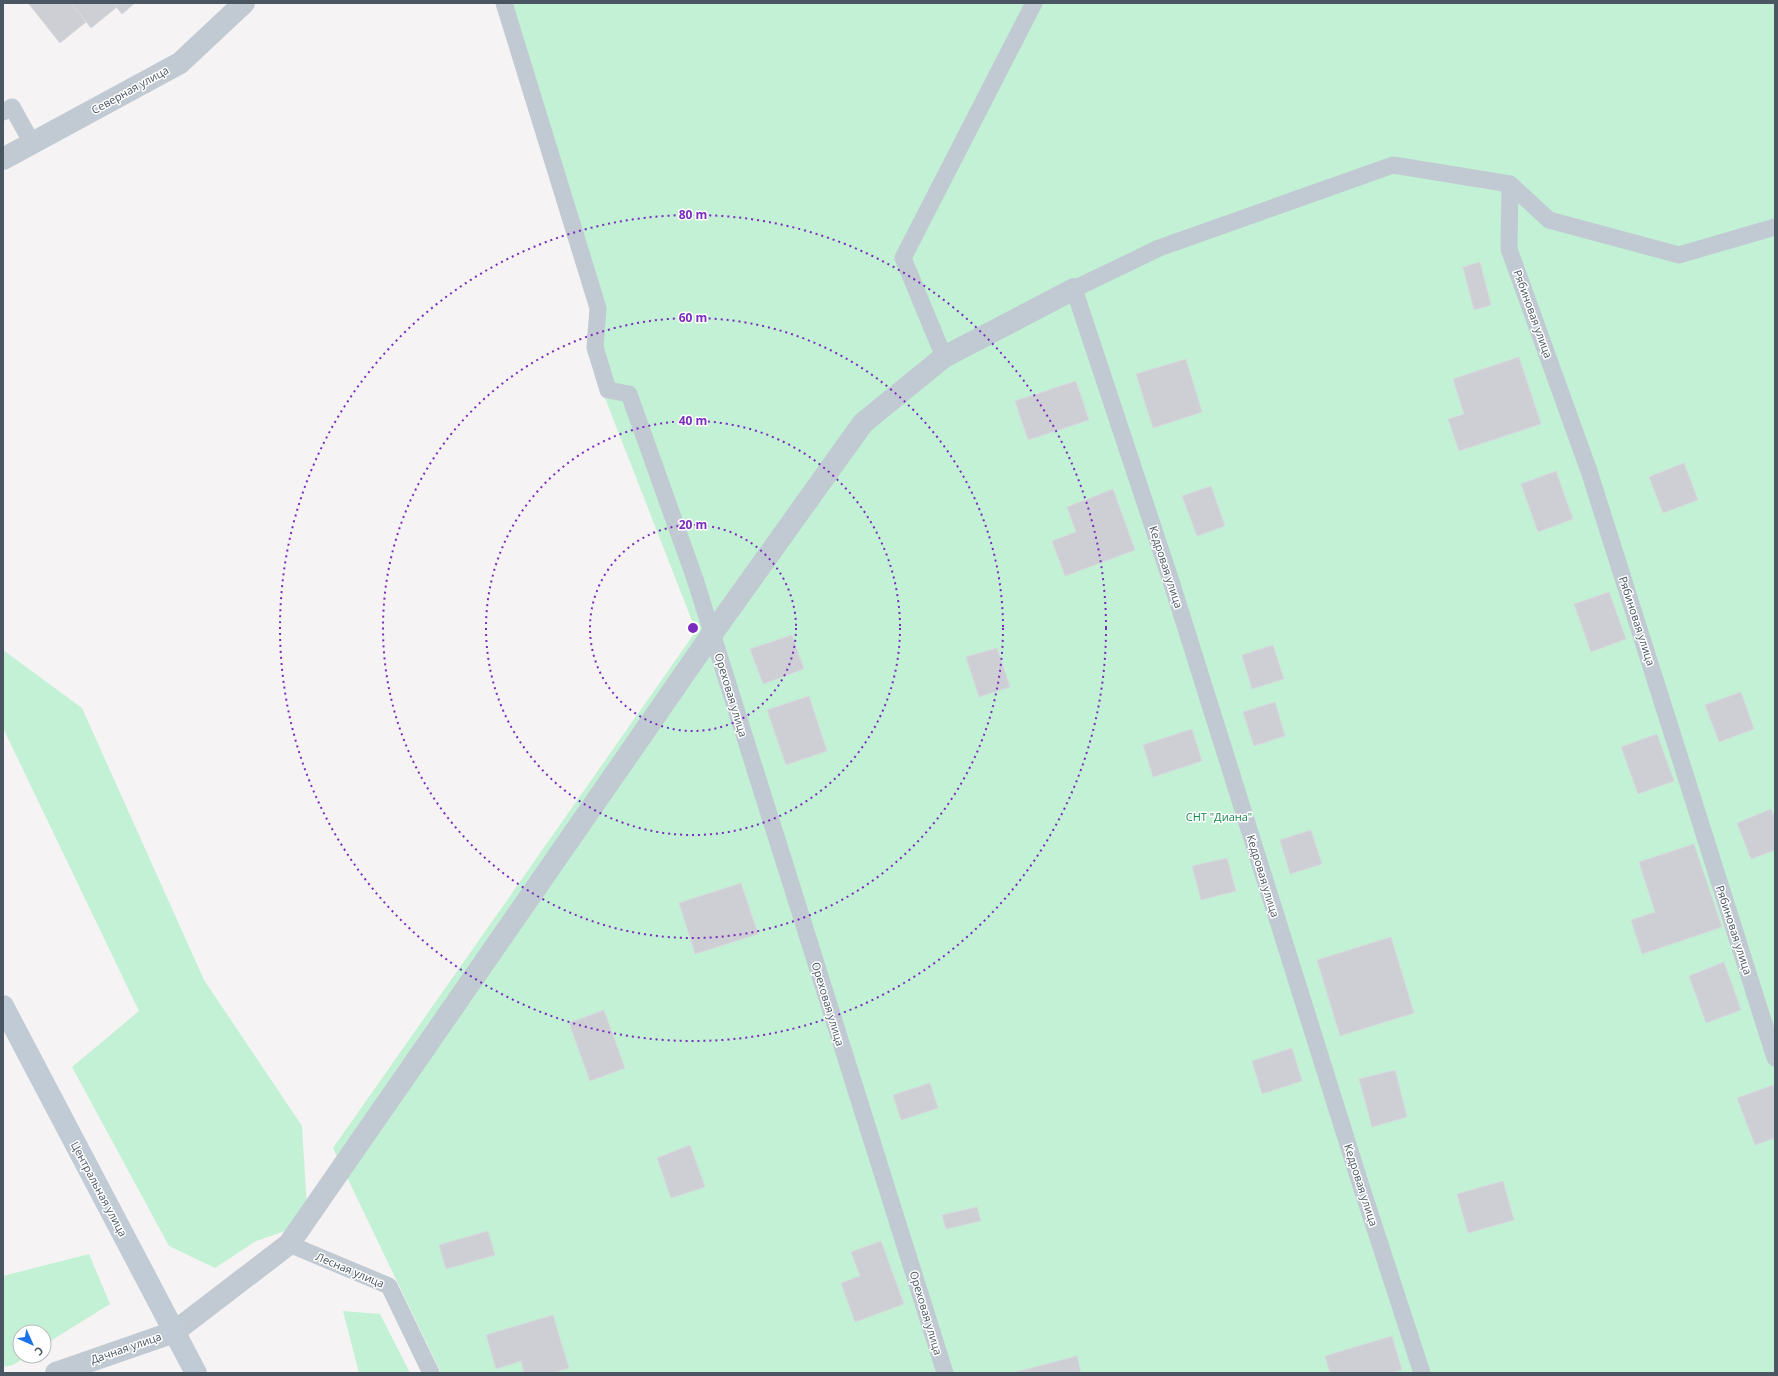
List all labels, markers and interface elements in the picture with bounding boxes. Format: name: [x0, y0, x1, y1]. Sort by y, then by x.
street label: Северная улица: [88, 62, 171, 117]
text: 80 m: [679, 206, 707, 223]
street label: Рябиновая улица: [1511, 268, 1556, 360]
text: 60 m: [679, 309, 707, 326]
text: 40 m: [679, 412, 707, 429]
text: 20 m: [679, 516, 707, 533]
street label: Кедровая улица: [1146, 524, 1187, 610]
street label: Рябиновая улица: [1616, 574, 1659, 667]
centre of rings: [686, 621, 700, 635]
street label: Ореховая улица: [712, 651, 751, 739]
park label: СНТ "Диана": [1186, 809, 1252, 824]
street label: Кедровая улица: [1244, 833, 1283, 919]
street label: Рябиновая улица: [1713, 883, 1756, 976]
street label: Ореховая улица: [809, 960, 848, 1048]
street label: Центральная улица: [68, 1139, 131, 1239]
street label: Кедровая улица: [1341, 1142, 1382, 1228]
street label: Лесная улица: [314, 1248, 387, 1291]
street label: Ореховая улица: [907, 1269, 946, 1357]
north arrow: [12, 1324, 52, 1364]
street label: Дачная улица: [88, 1328, 163, 1367]
text: С: [32, 1344, 47, 1359]

